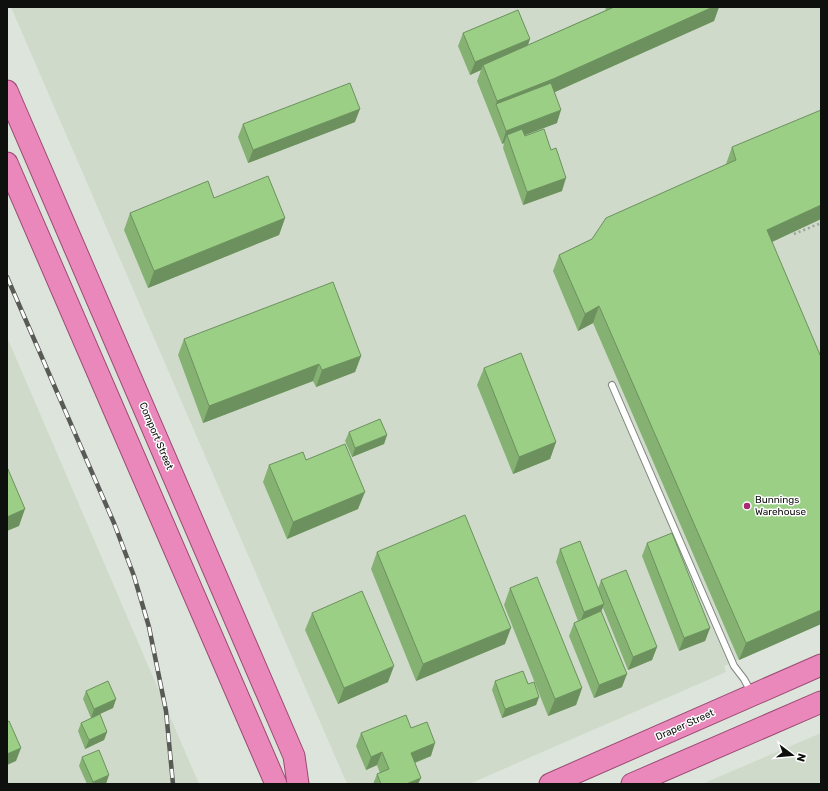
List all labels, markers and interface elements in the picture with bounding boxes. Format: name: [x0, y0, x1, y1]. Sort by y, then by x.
street label: Comport Street: [136, 400, 176, 472]
place label: Bunnings Warehouse: [755, 494, 807, 518]
marker: Bunnings Warehouse: [742, 501, 752, 511]
street label: Draper Street: [654, 707, 716, 743]
north arrow: [772, 735, 812, 775]
text: N: [794, 752, 808, 763]

